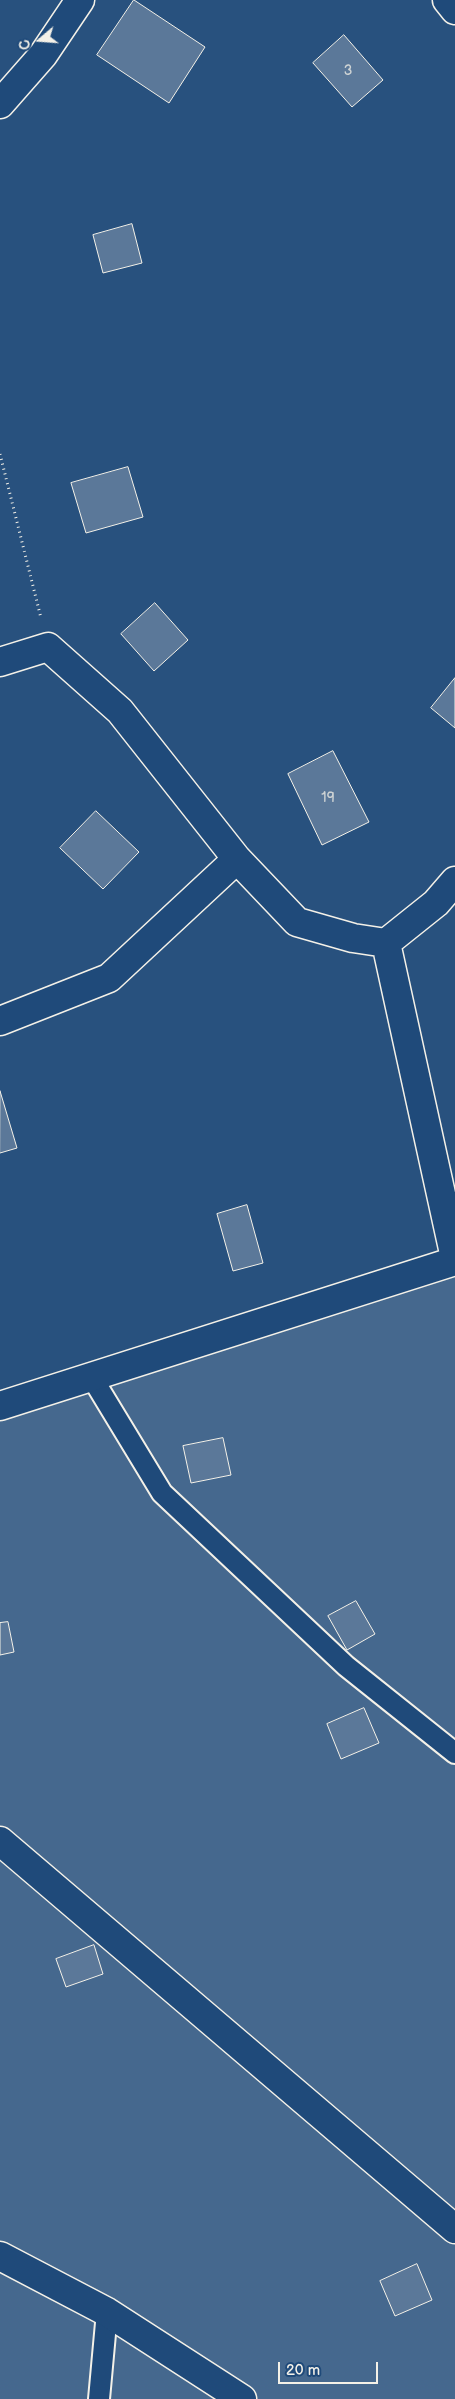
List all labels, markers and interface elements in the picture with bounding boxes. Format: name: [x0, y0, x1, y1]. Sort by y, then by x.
north arrow: [15, 15, 65, 65]
text: С: [16, 38, 35, 52]
house number: 3: [344, 63, 352, 79]
house number: 19: [321, 790, 335, 806]
scale bar: [280, 2352, 380, 2384]
text: 20 m: [286, 2361, 320, 2380]

